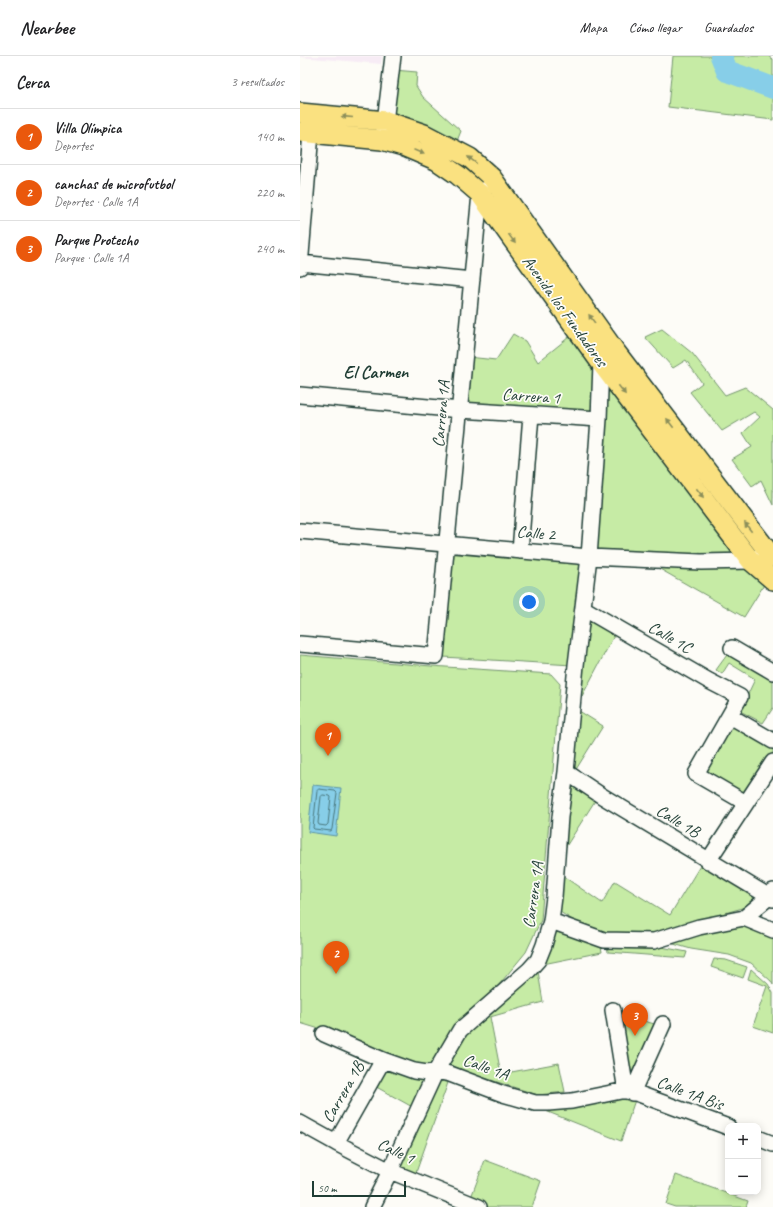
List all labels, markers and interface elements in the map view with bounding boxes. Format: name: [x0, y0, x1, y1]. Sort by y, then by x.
text: Nearbee: [20, 16, 74, 40]
text: Mapa: [580, 19, 607, 36]
text: Cómo llegar: [629, 19, 682, 36]
text: Guardados: [704, 19, 753, 36]
text: Cerca: [16, 72, 49, 93]
text: 3 resultados: [231, 74, 284, 90]
one-way arrow: [341, 114, 353, 120]
text: Villa Olímpica: [54, 119, 122, 138]
text: 1: [26, 129, 32, 145]
text: 140 m: [256, 129, 284, 145]
text: Deportes: [54, 138, 93, 154]
one-way arrow: [413, 149, 425, 156]
one-way arrow: [466, 156, 477, 164]
text: canchas de microfutbol: [54, 175, 173, 194]
text: 2: [26, 185, 32, 201]
text: 220 m: [256, 185, 284, 201]
text: Deportes · Calle 1A: [54, 194, 138, 210]
text: Parque Protecho: [54, 231, 138, 250]
one-way arrow: [508, 234, 516, 244]
text: 3: [26, 241, 32, 257]
text: 240 m: [256, 241, 284, 257]
text: Parque · Calle 1A: [54, 250, 129, 266]
street label: Avenida los Fundadores: [518, 251, 614, 373]
one-way arrow: [588, 314, 596, 324]
district label: El Carmen: [344, 361, 409, 383]
street label: Carrera 1A: [428, 378, 454, 448]
street label: Carrera 1: [501, 383, 562, 409]
one-way arrow: [617, 384, 626, 395]
one-way arrow: [666, 418, 674, 429]
one-way arrow: [696, 488, 704, 499]
street label: Calle 2: [516, 521, 557, 545]
one-way arrow: [744, 521, 753, 532]
your location: [519, 592, 539, 612]
street label: Calle 1C: [645, 616, 697, 659]
pin: 1: [315, 723, 341, 756]
street label: Calle 1B: [652, 800, 705, 843]
street label: Carrera 1A: [518, 859, 548, 929]
pin: 2: [323, 941, 349, 974]
pin: 3: [622, 1003, 648, 1036]
street label: Calle 1A: [460, 1049, 513, 1085]
street label: Carrera 1B: [317, 1057, 369, 1126]
street label: Calle 1A Bis: [654, 1071, 728, 1115]
map controls: [725, 1123, 761, 1195]
button: +: [725, 1123, 761, 1159]
street label: Calle 1: [374, 1133, 419, 1169]
button: −: [725, 1159, 761, 1195]
scale bar: [312, 1179, 406, 1198]
text: 50 m: [318, 1181, 337, 1195]

